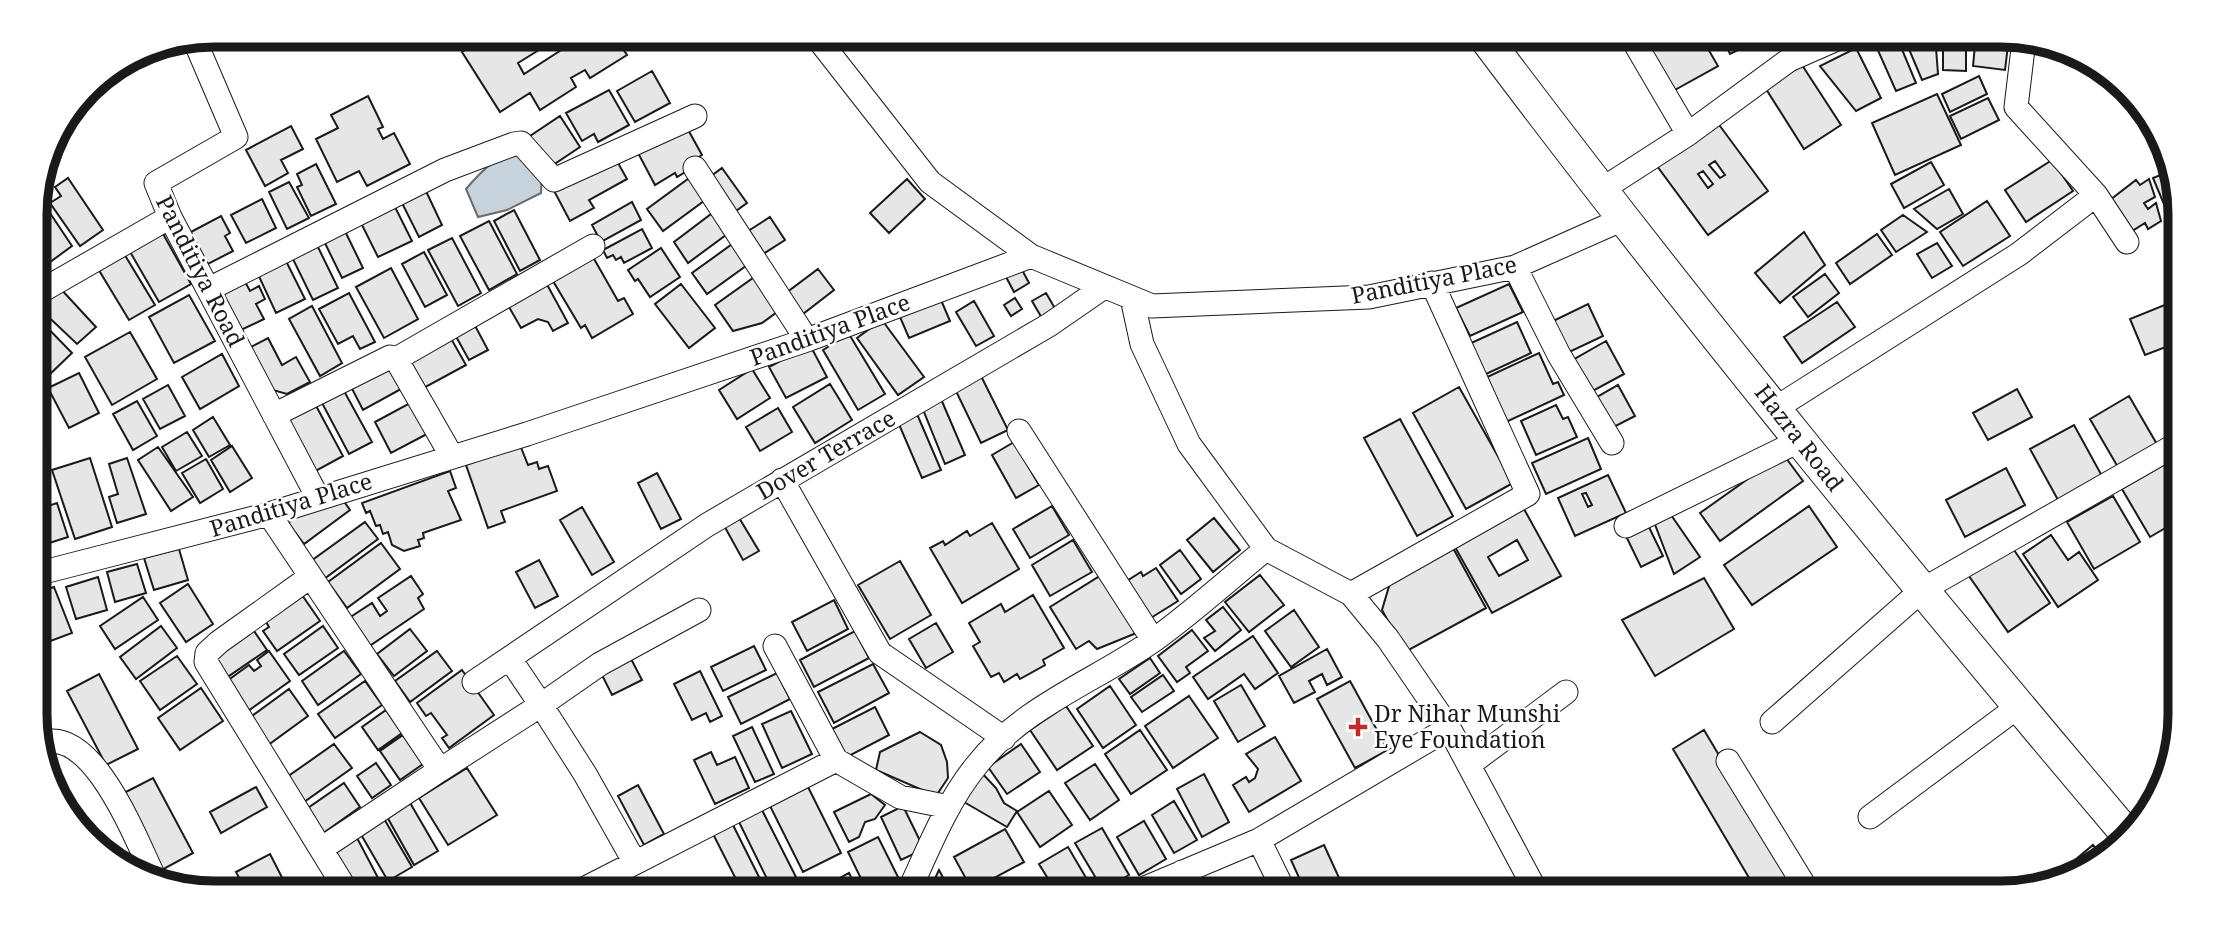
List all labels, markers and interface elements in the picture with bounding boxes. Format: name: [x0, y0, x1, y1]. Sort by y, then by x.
street label: Panditiya Road: [149, 189, 253, 352]
street label: Panditiya Place: [1348, 247, 1519, 311]
street label: Panditiya Place: [745, 285, 914, 373]
street label: Hazra Road: [1748, 377, 1852, 498]
street label: Dover Terrace: [750, 401, 901, 507]
street label: Panditiya Place: [206, 464, 376, 544]
place label: Dr Nihar Munshi Eye Foundation: [1374, 697, 1561, 755]
marker: Dr Nihar Munshi Eye Foundation: [1348, 717, 1368, 737]

